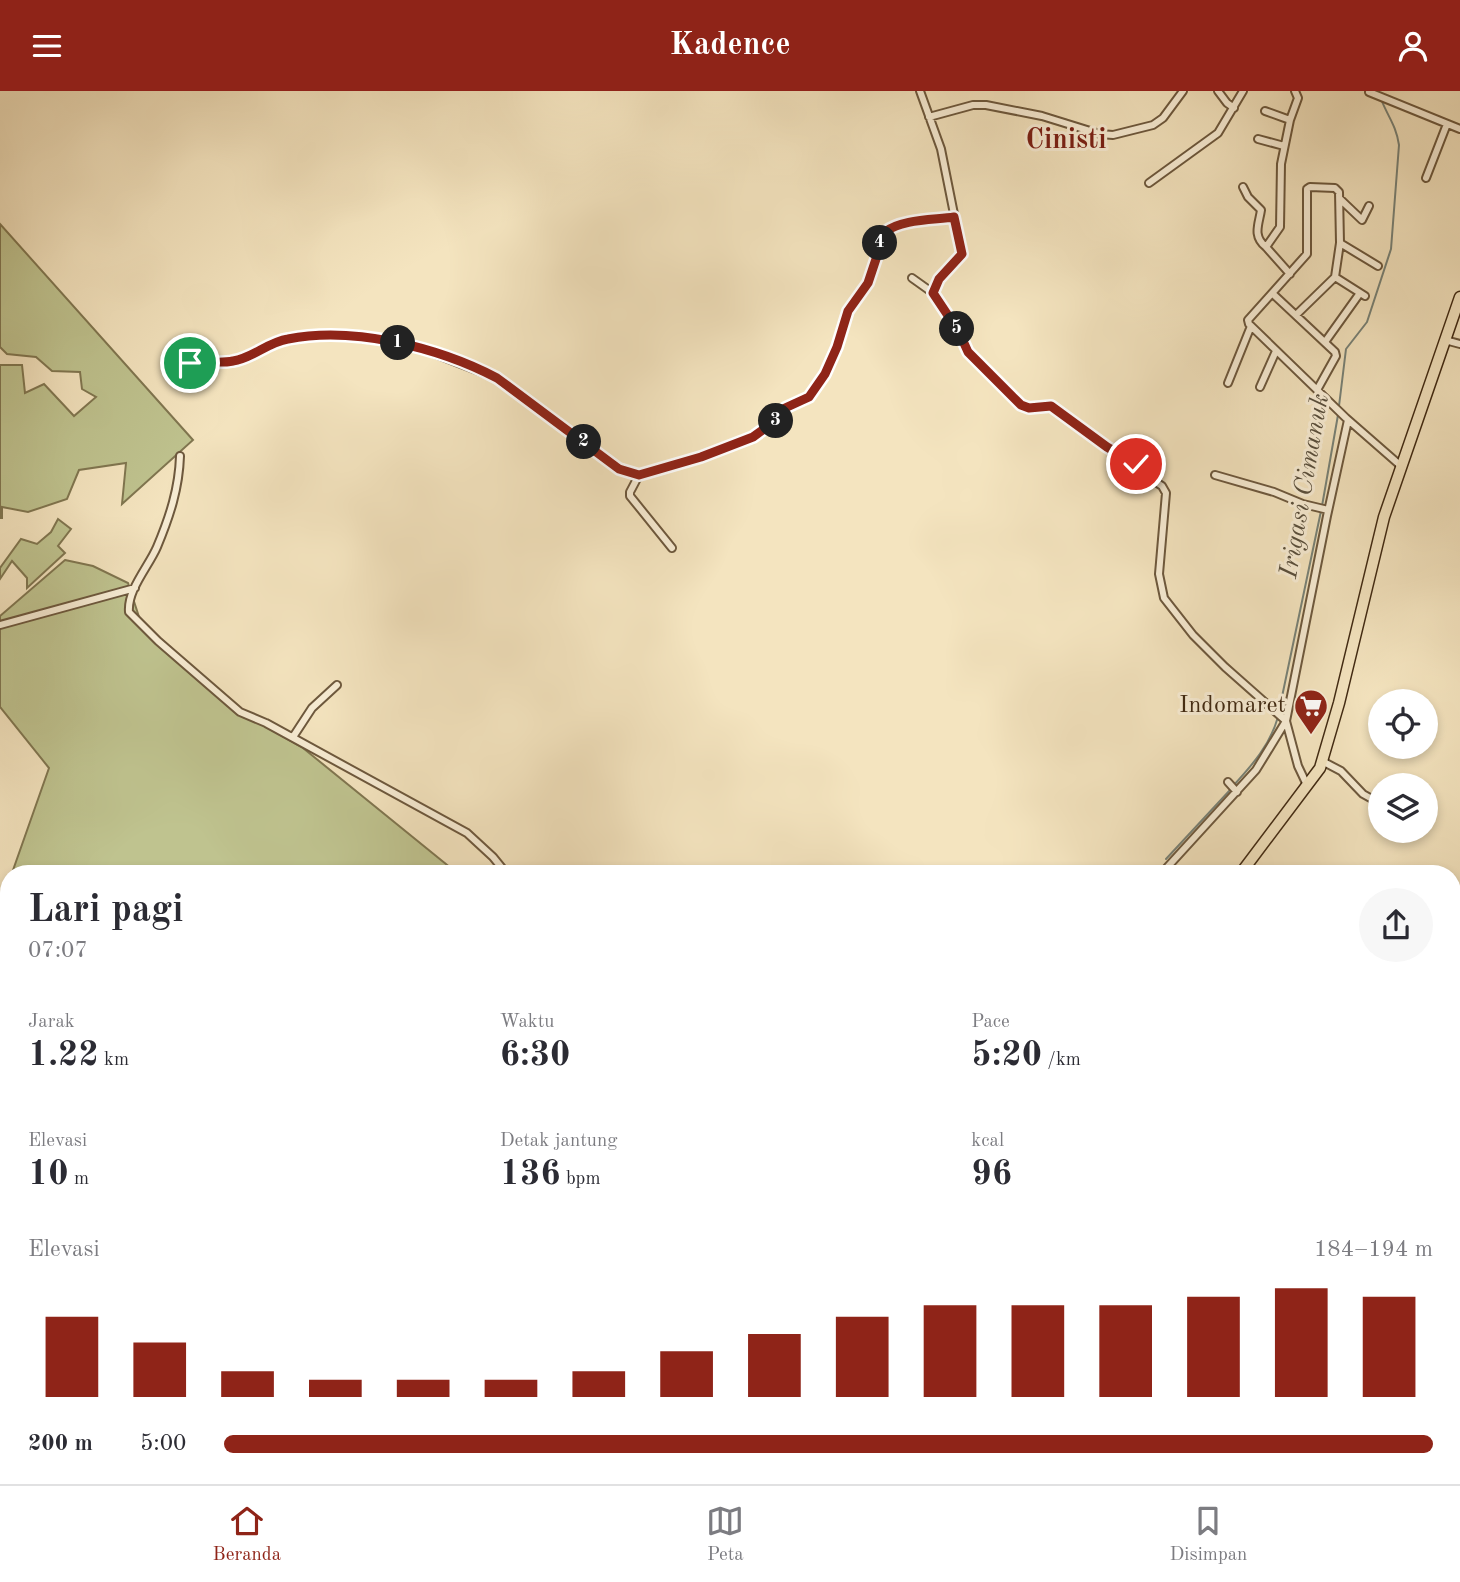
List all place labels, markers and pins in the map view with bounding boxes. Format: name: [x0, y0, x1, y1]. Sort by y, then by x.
pin: 4: [862, 225, 898, 261]
pin: 5: [940, 311, 974, 347]
pin: 1: [380, 325, 416, 361]
pin: [160, 333, 220, 393]
pin: 3: [758, 403, 794, 439]
pin: 2: [566, 425, 602, 459]
pin: [1106, 434, 1166, 494]
supermarket icon: Indomaret: [1292, 687, 1330, 736]
place label: Indomaret: [1179, 694, 1286, 718]

